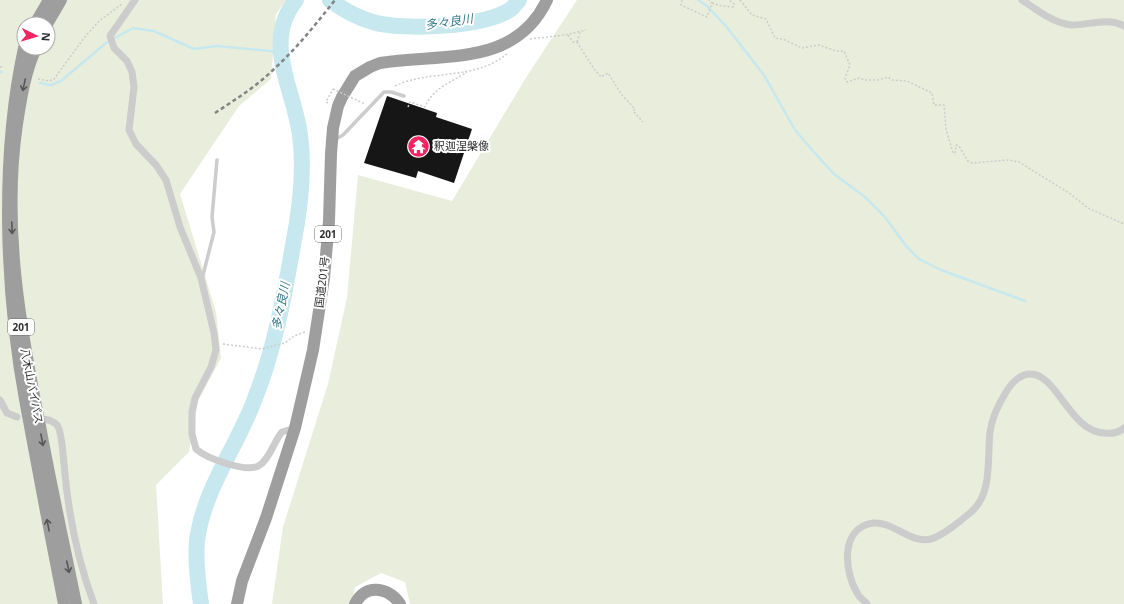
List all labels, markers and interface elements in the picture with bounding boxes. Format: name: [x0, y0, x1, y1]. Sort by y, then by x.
water label: 多々良川: [424, 9, 476, 33]
north arrow: [16, 16, 56, 56]
text: N: [39, 32, 54, 42]
one-way arrow: [20, 78, 28, 91]
temple icon: 釈迦涅槃像: [405, 133, 431, 159]
place label: 釈迦涅槃像: [434, 138, 489, 153]
one-way arrow: [9, 221, 16, 234]
road number: 201: [315, 226, 341, 242]
street label: 国道201号: [311, 255, 332, 309]
water label: 多々良川: [268, 279, 294, 331]
road number: 201: [8, 319, 34, 335]
street label: 八木山バイパス: [18, 347, 47, 425]
one-way arrow: [39, 433, 47, 446]
one-way arrow: [44, 518, 52, 531]
one-way arrow: [65, 560, 73, 573]

